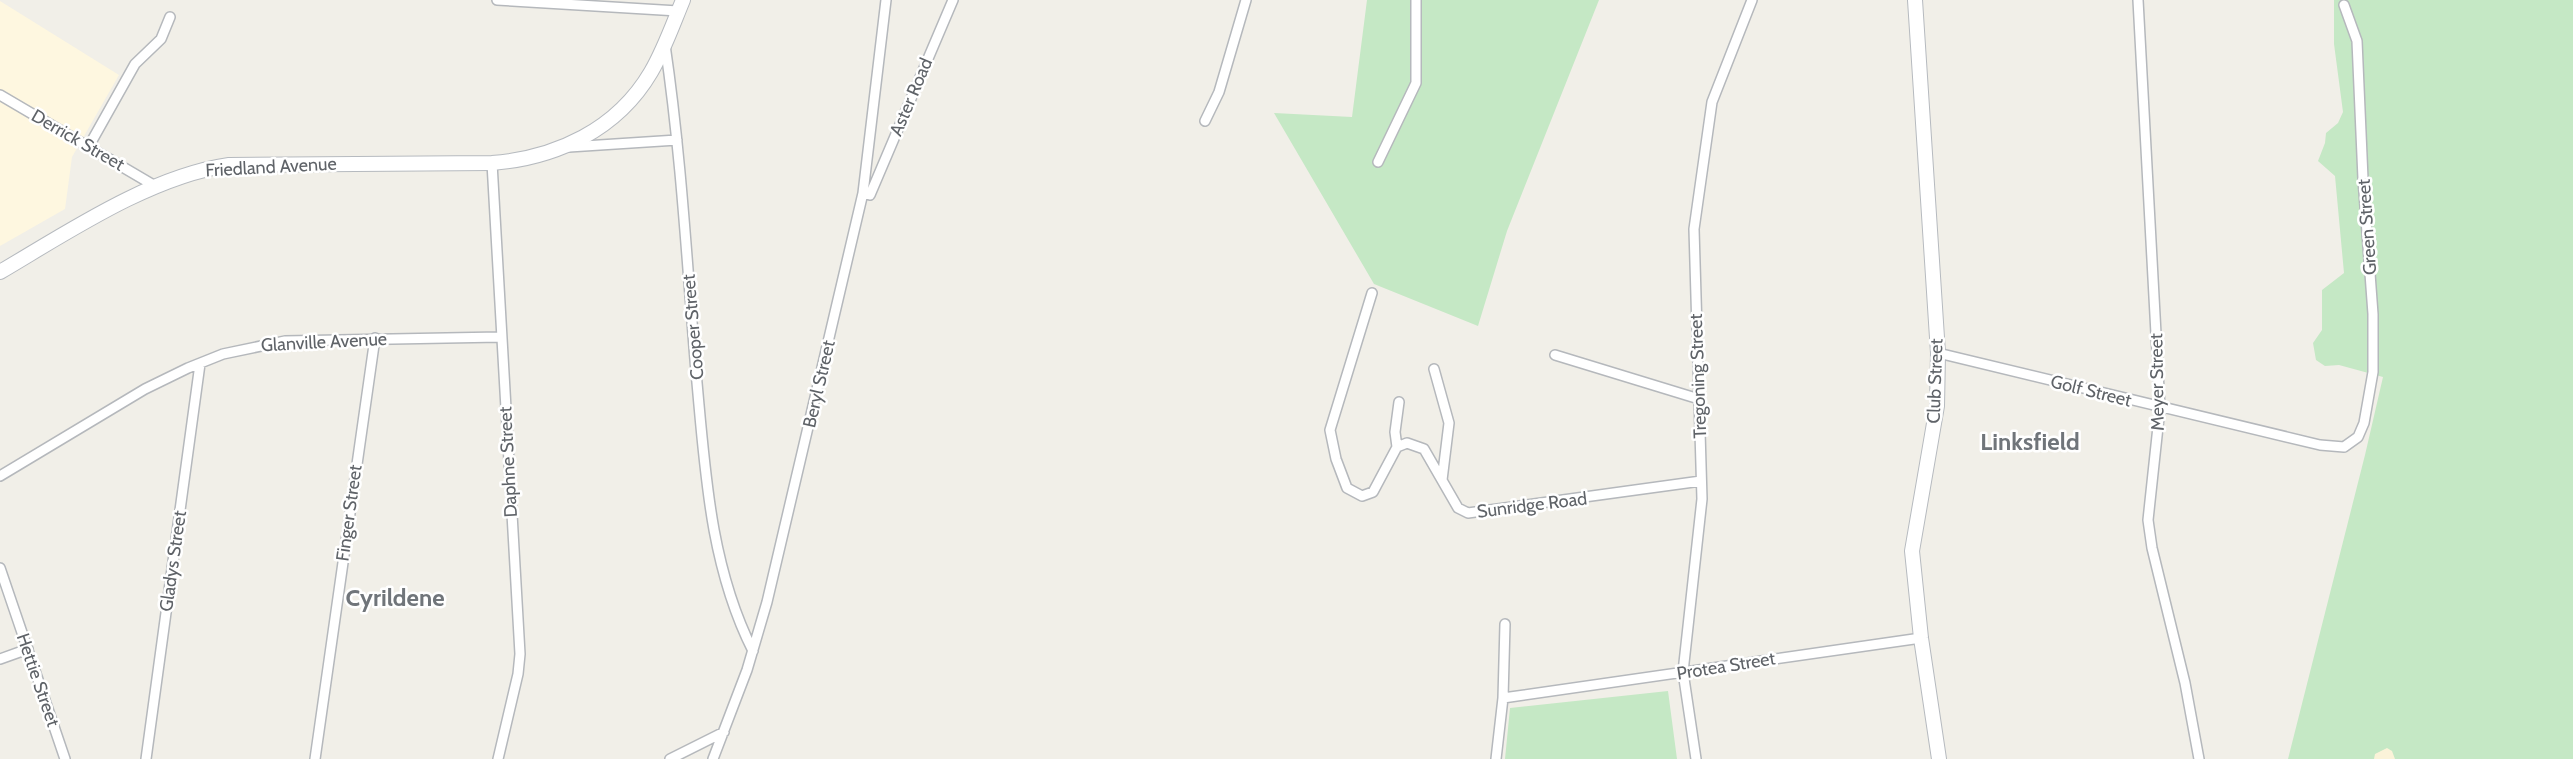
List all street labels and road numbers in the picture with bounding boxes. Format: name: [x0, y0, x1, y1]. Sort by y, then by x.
street label: Aster Road: [885, 55, 937, 139]
street label: Derrick Street: [27, 104, 129, 176]
street label: Friedland Avenue: [205, 153, 337, 181]
street label: Green Street: [2353, 178, 2381, 276]
street label: Cooper Street: [677, 273, 709, 381]
street label: Tregoning Street: [1685, 313, 1711, 439]
street label: Glanville Avenue: [260, 328, 388, 356]
street label: Meyer Street: [2145, 333, 2169, 431]
street label: Beryl Street: [798, 338, 840, 430]
street label: Club Street: [1923, 338, 1947, 424]
street label: Golf Street: [2048, 370, 2134, 412]
street label: Daphne Street: [494, 406, 522, 518]
street label: Finger Street: [331, 463, 367, 563]
street label: Sunridge Road: [1476, 487, 1588, 523]
street label: Gladys Street: [155, 509, 191, 613]
street label: Hettie Street: [12, 630, 64, 730]
street label: Protea Street: [1675, 647, 1777, 685]

